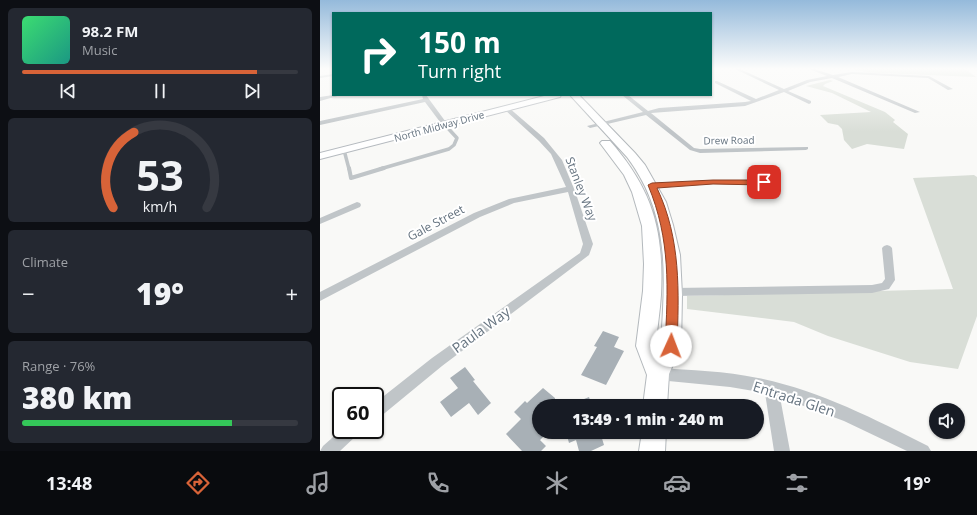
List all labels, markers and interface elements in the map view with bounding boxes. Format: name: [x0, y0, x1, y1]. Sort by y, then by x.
text: 98.2 FM: [82, 21, 138, 41]
text: 150 m: [418, 23, 501, 61]
icon: right: [352, 28, 404, 80]
text: Music: [82, 41, 117, 59]
text: Turn right: [418, 59, 501, 83]
icon: previous: [57, 80, 79, 102]
icon: pause: [149, 80, 171, 102]
icon: next: [241, 80, 263, 102]
street label: North Midway Drive: [392, 107, 486, 145]
street label: Drew Road: [703, 133, 755, 147]
text: 53: [136, 147, 184, 203]
street label: Stanley Way: [561, 154, 602, 224]
pin: [747, 165, 781, 199]
icon: arrive: [753, 171, 775, 193]
text: km/h: [143, 197, 177, 216]
street label: Gale Street: [404, 201, 467, 245]
text: Climate: [22, 253, 68, 271]
text: 19°: [136, 273, 184, 314]
text: −: [22, 278, 35, 308]
text: +: [285, 278, 298, 308]
street label: Paula Way: [448, 302, 514, 357]
position arrow: [650, 325, 692, 367]
text: Range · 76%: [22, 357, 95, 375]
street label: Entrada Glen: [751, 376, 838, 421]
text: 380 km: [22, 377, 132, 418]
speed limit sign: 60: [332, 387, 384, 439]
map controls: [929, 403, 965, 439]
button: sound: [929, 403, 965, 439]
text: 13:49 · 1 min · 240 m: [572, 409, 724, 429]
icon: directions: [184, 469, 212, 497]
icon: music: [304, 469, 332, 497]
icon: phone: [424, 469, 452, 497]
icon: climate: [543, 469, 571, 497]
icon: car: [663, 469, 691, 497]
icon: filters: [783, 469, 811, 497]
text: 13:48: [46, 471, 92, 495]
text: 19°: [903, 471, 931, 495]

